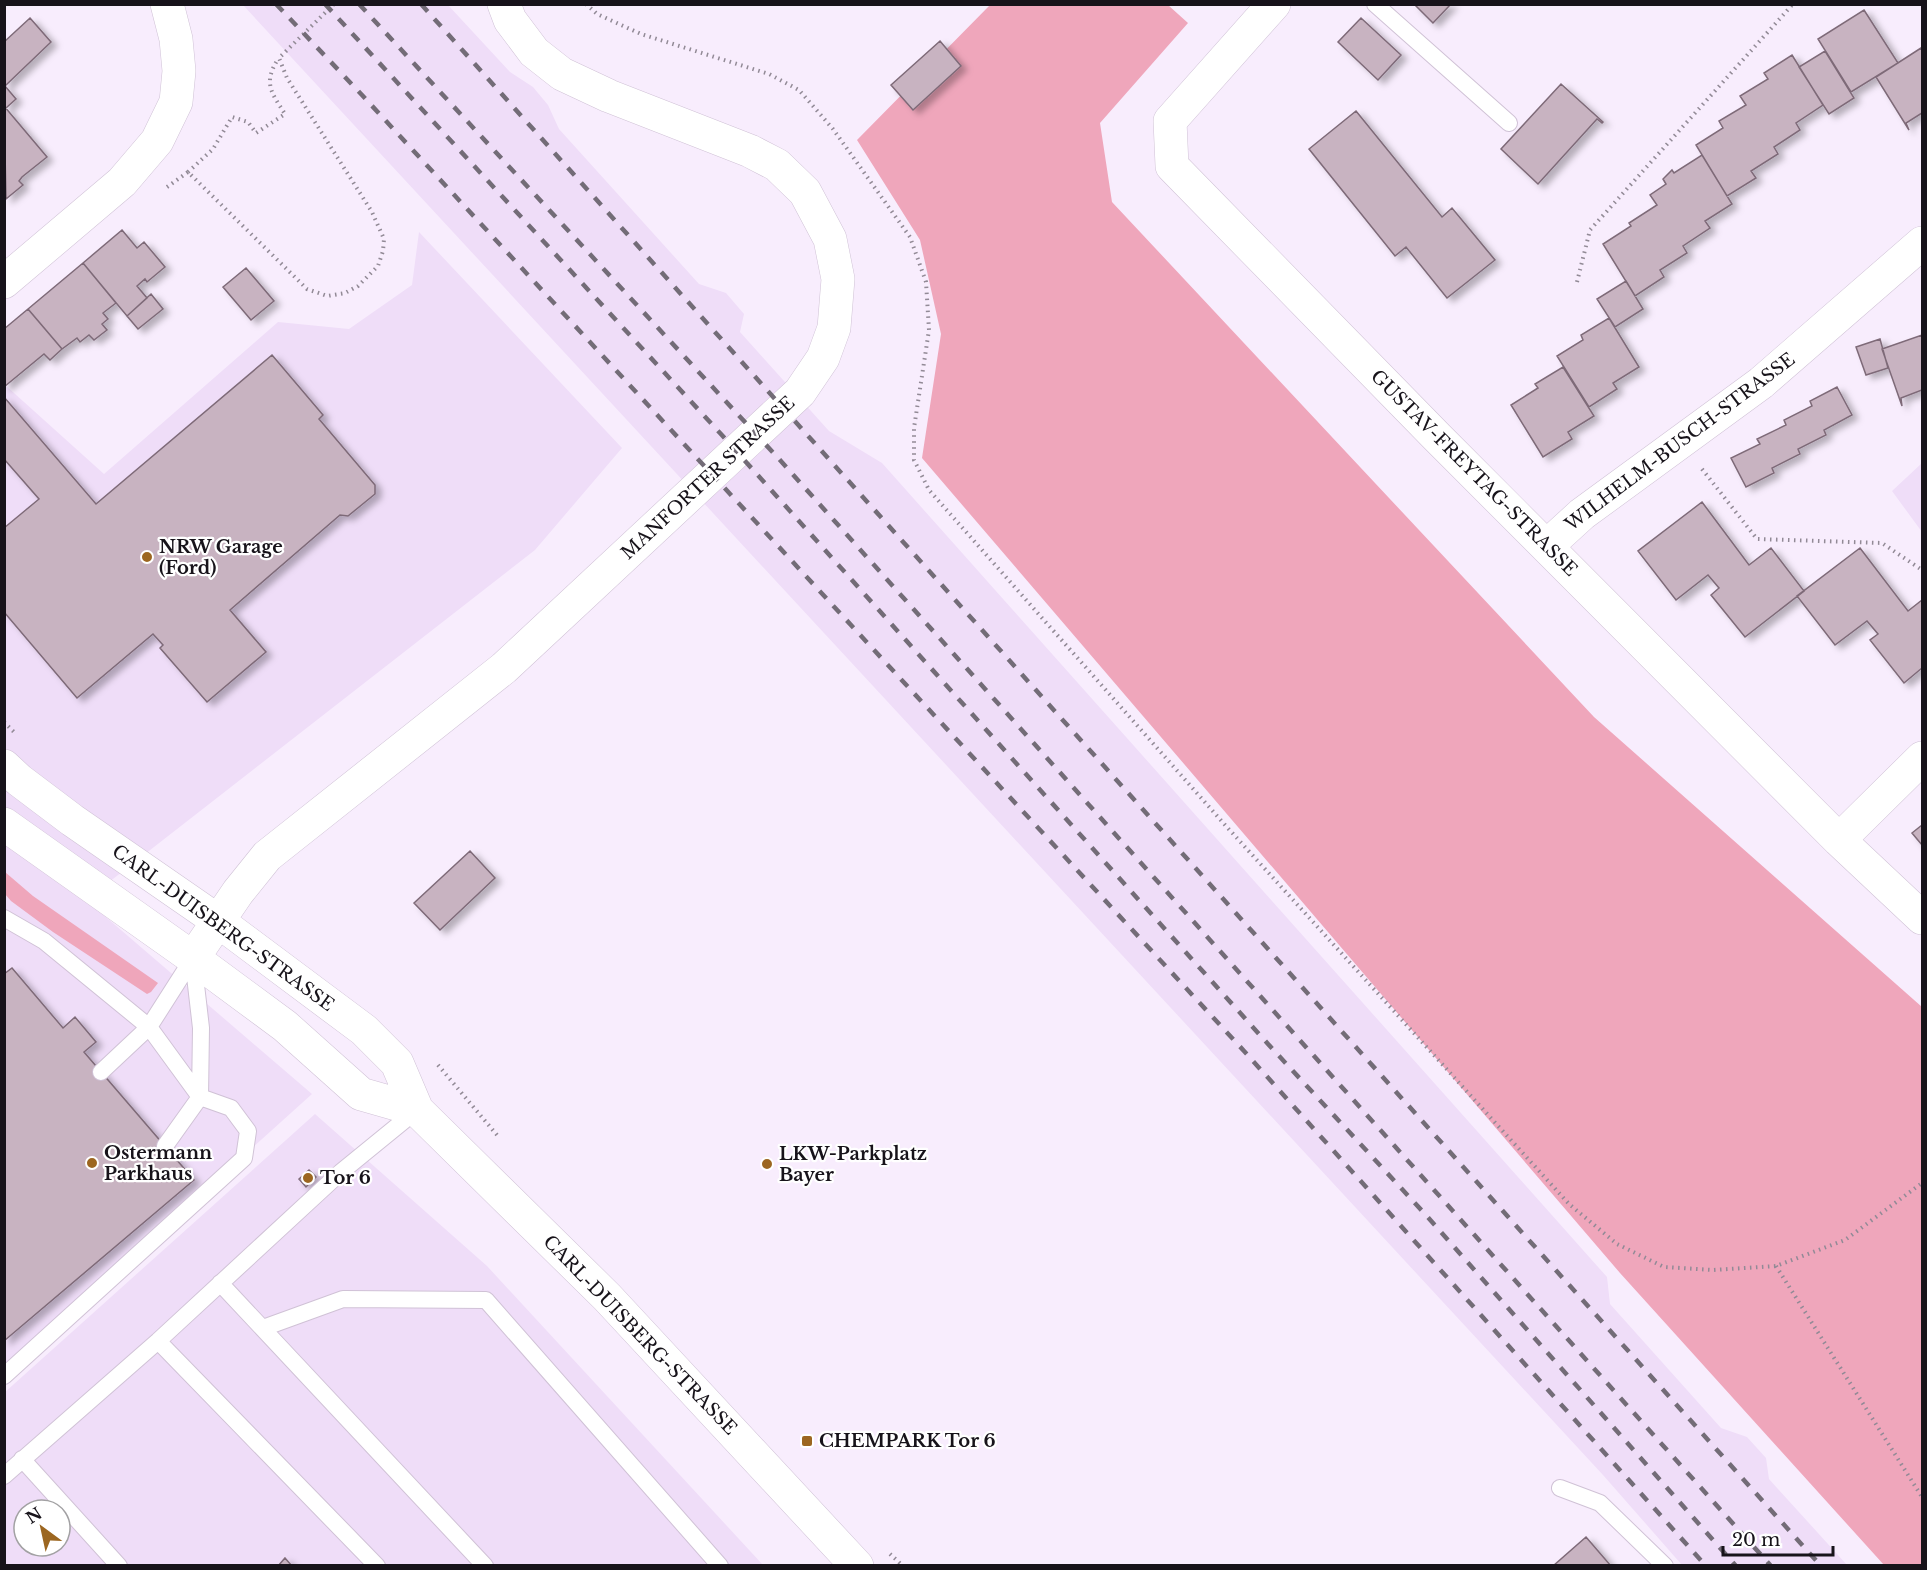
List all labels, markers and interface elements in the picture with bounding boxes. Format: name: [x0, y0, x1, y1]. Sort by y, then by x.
street label: WILHELM-BUSCH-STRASSE: [1560, 348, 1799, 536]
street label: GUSTAV-FREYTAG-STRASSE: [1366, 365, 1582, 581]
street label: MANFORTER STRASSE: [617, 392, 799, 564]
place label: NRW Garage (Ford): [159, 536, 283, 579]
marker: NRW Garage (Ford): [140, 550, 154, 564]
street label: CARL-DUISBERG-STRASSE: [108, 840, 338, 1016]
place label: Ostermann Parkhaus: [104, 1142, 212, 1185]
place label: LKW-Parkplatz Bayer: [779, 1143, 927, 1186]
marker: Ostermann Parkhaus: [85, 1156, 99, 1170]
marker: LKW-Parkplatz Bayer: [760, 1157, 774, 1171]
place label: Tor 6: [320, 1167, 371, 1189]
marker: Tor 6: [301, 1171, 315, 1185]
street label: CARL-DUISBERG-STRASSE: [539, 1231, 741, 1439]
place label: CHEMPARK Tor 6: [819, 1430, 996, 1452]
marker: CHEMPARK Tor 6: [800, 1434, 814, 1448]
north arrow: [12, 1498, 72, 1558]
text: N: [22, 1503, 46, 1528]
scale bar: [1723, 1519, 1832, 1557]
text: 20 m: [1732, 1529, 1780, 1551]

